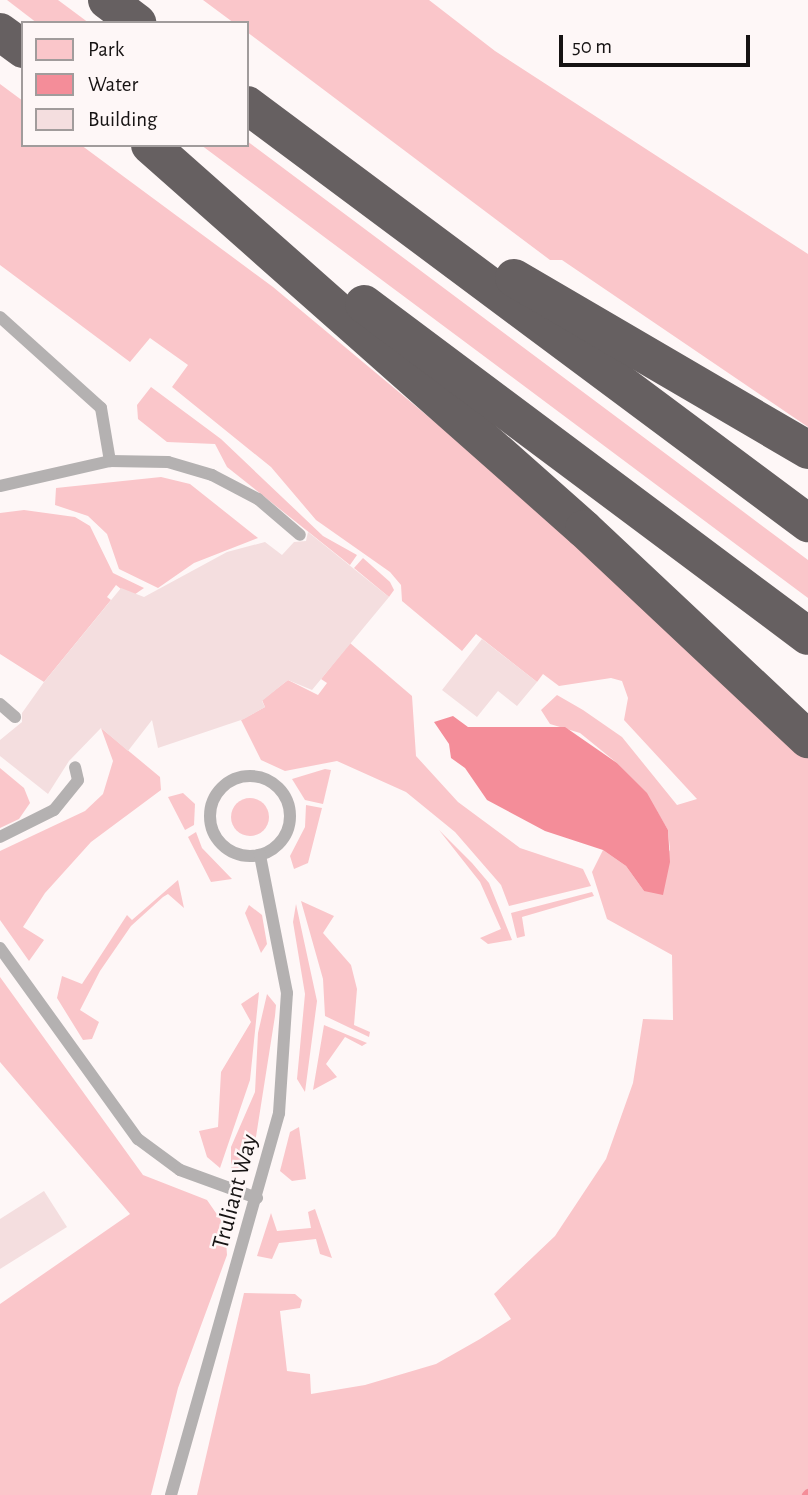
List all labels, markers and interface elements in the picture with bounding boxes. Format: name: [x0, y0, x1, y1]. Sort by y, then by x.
legend: [21, 21, 248, 147]
scale bar: [563, 21, 754, 65]
text: 50 m: [572, 36, 612, 57]
text: Park: [88, 39, 124, 60]
text: Water: [88, 74, 138, 95]
text: Building: [88, 109, 157, 130]
street label: Truliant Way: [207, 1131, 265, 1253]

